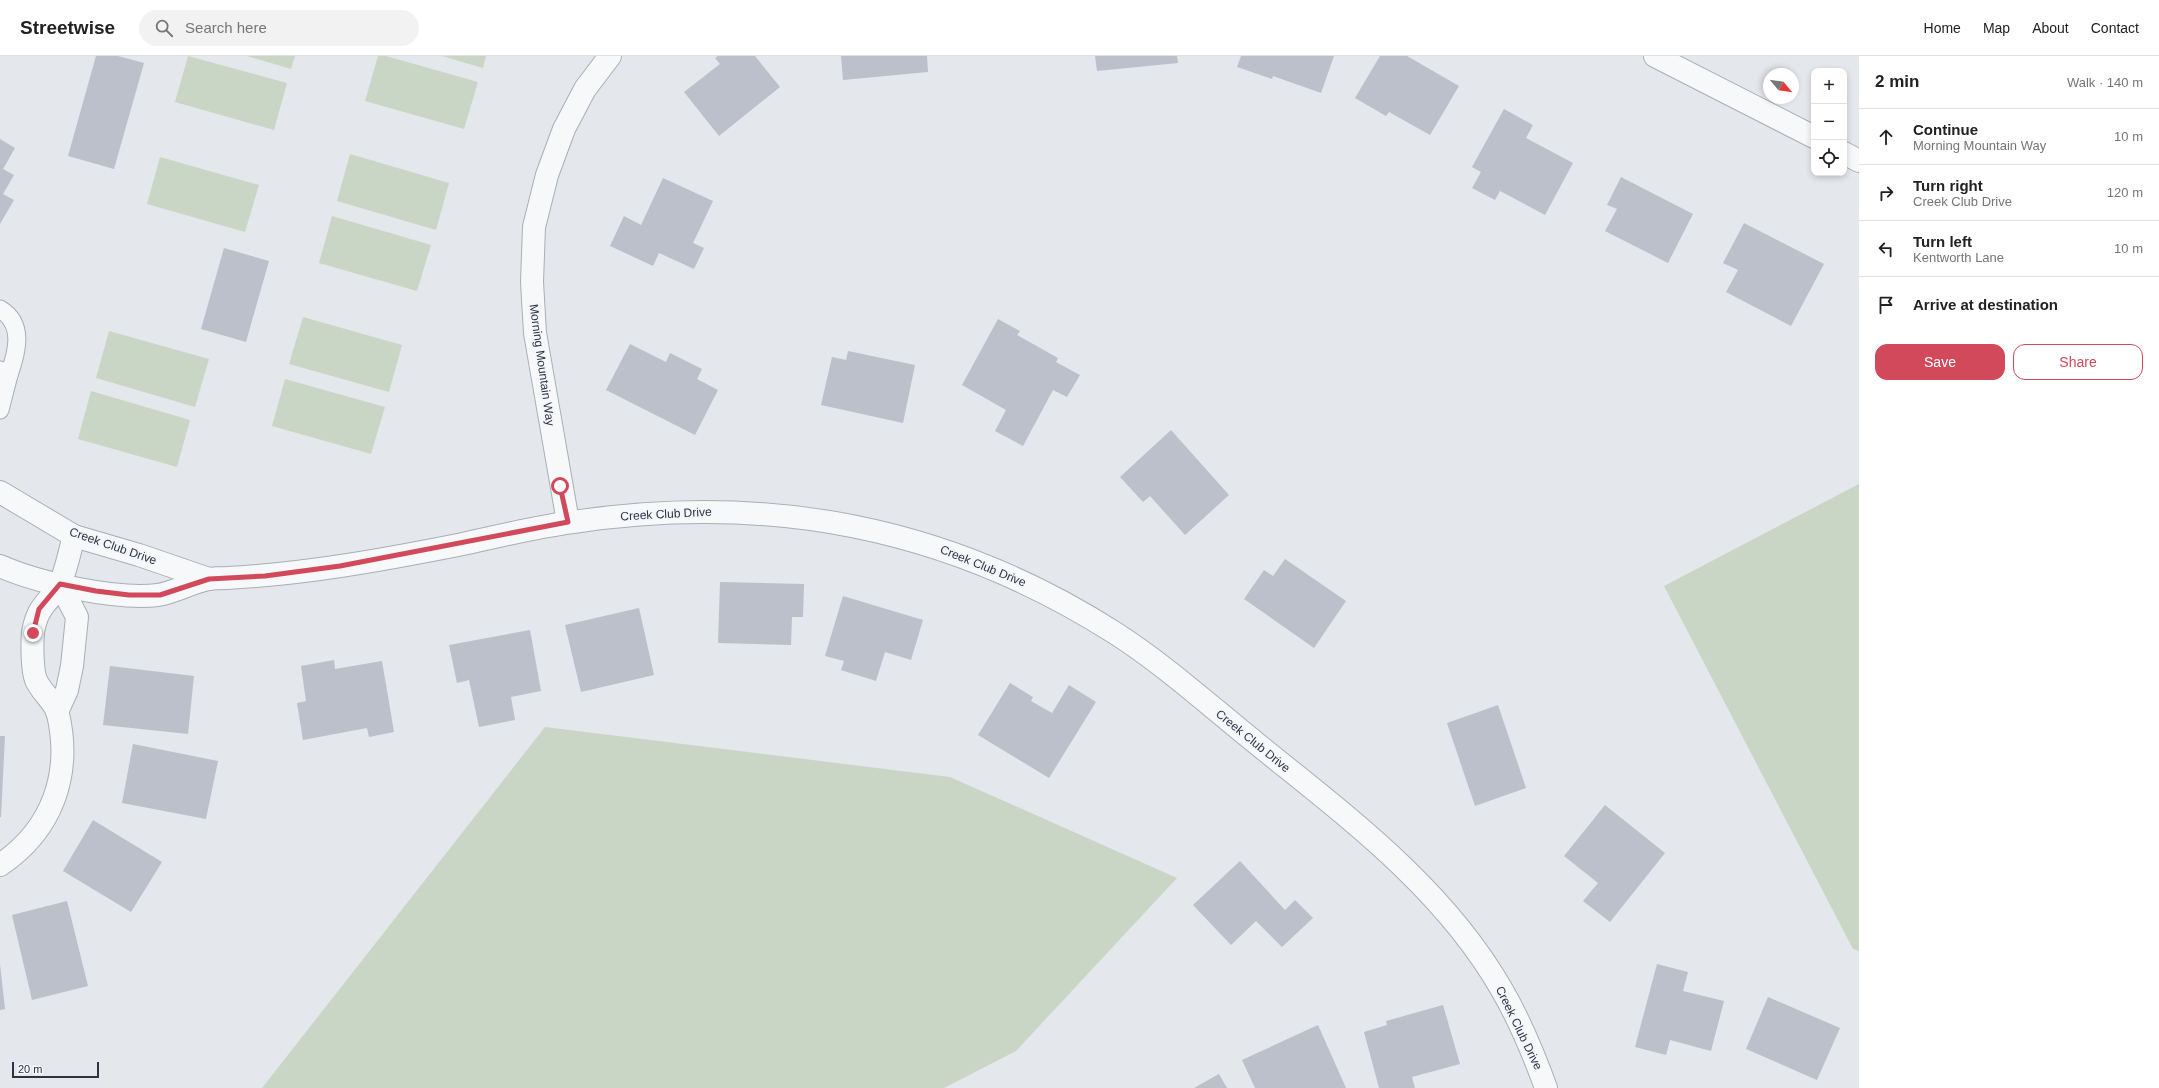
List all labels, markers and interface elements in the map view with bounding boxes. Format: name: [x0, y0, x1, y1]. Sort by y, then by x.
search box: [139, 10, 419, 46]
text: Streetwise: [20, 17, 115, 38]
icon: search: [153, 17, 175, 39]
text: Search here: [185, 19, 267, 36]
text: Home: [1924, 20, 1961, 36]
text: Map: [1983, 20, 2010, 36]
text: About: [2032, 20, 2069, 36]
text: Contact: [2091, 20, 2139, 36]
north arrow: [1763, 68, 1799, 104]
map controls: [1811, 68, 1847, 176]
button: +: [1811, 68, 1847, 104]
text: 2 min: [1875, 72, 1919, 91]
text: Walk · 140 m: [2067, 75, 2143, 90]
button: −: [1811, 104, 1847, 140]
text: Continue: [1913, 121, 1978, 138]
icon: ahead: [1875, 126, 1897, 148]
text: 10 m: [2114, 129, 2143, 144]
text: Morning Mountain Way: [1913, 138, 2046, 153]
button: locate: [1811, 140, 1847, 176]
text: Turn right: [1913, 177, 1983, 194]
icon: right: [1875, 182, 1897, 204]
text: 120 m: [2107, 185, 2143, 200]
text: Creek Club Drive: [1913, 194, 2012, 209]
text: Turn left: [1913, 233, 1972, 250]
icon: left: [1875, 238, 1897, 260]
text: 10 m: [2114, 241, 2143, 256]
text: Kentworth Lane: [1913, 250, 2004, 265]
icon: arrive: [1875, 294, 1897, 316]
text: Arrive at destination: [1913, 296, 2058, 313]
street label: Morning Mountain Way: [527, 303, 557, 427]
button: Save: [1875, 344, 2005, 380]
button: Share: [2013, 344, 2143, 380]
route start: [551, 477, 569, 495]
street label: Creek Club Drive: [620, 505, 712, 523]
street label: Creek Club Drive: [68, 525, 159, 568]
street label: Creek Club Drive: [938, 542, 1028, 590]
route end: [24, 624, 42, 642]
street label: Creek Club Drive: [1213, 707, 1293, 775]
street label: Creek Club Drive: [1493, 984, 1545, 1072]
scale bar: [12, 1060, 99, 1079]
text: 20 m: [18, 1063, 42, 1075]

